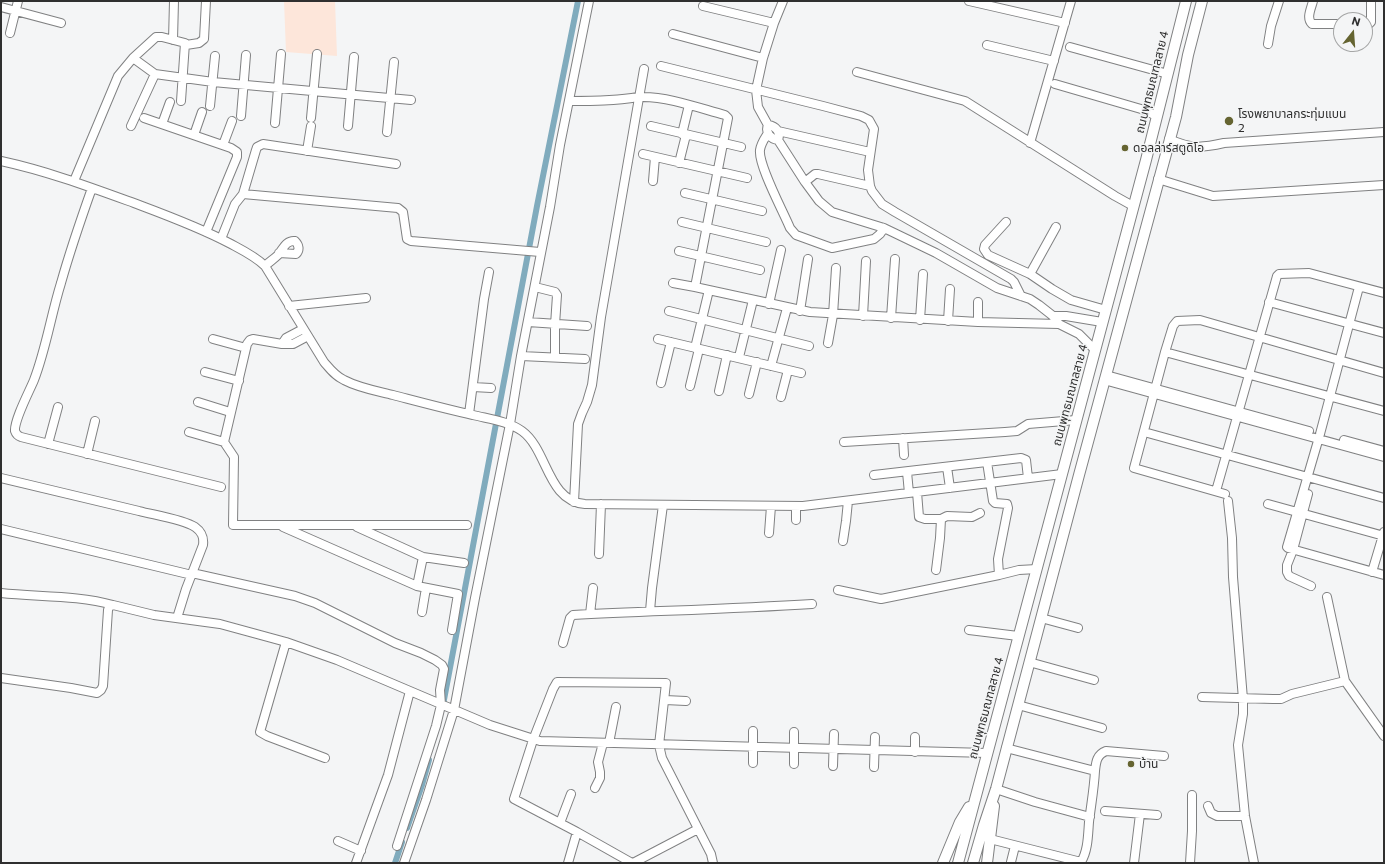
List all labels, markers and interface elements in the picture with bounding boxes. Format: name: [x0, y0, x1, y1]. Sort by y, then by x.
north arrow: [1333, 12, 1373, 52]
text: N: [1351, 14, 1362, 28]
street label: ถนนพุทธมณฑลสาย 4: [1132, 29, 1172, 135]
place label: โรงพยาบาลกระทุ่มแบน 2: [1238, 107, 1346, 135]
marker: โรงพยาบาลกระทุ่มแบน 2: [1223, 115, 1235, 127]
place label: ดอลล่าร์สตูดิโอ: [1133, 141, 1204, 155]
marker: ดอลล่าร์สตูดิโอ: [1120, 143, 1130, 153]
street label: ถนนพุทธมณฑลสาย 4: [1049, 342, 1091, 448]
street label: ถนนพุทธมณฑลสาย 4: [965, 655, 1007, 761]
place label: บ้าน: [1139, 757, 1158, 771]
marker: บ้าน: [1126, 759, 1136, 769]

